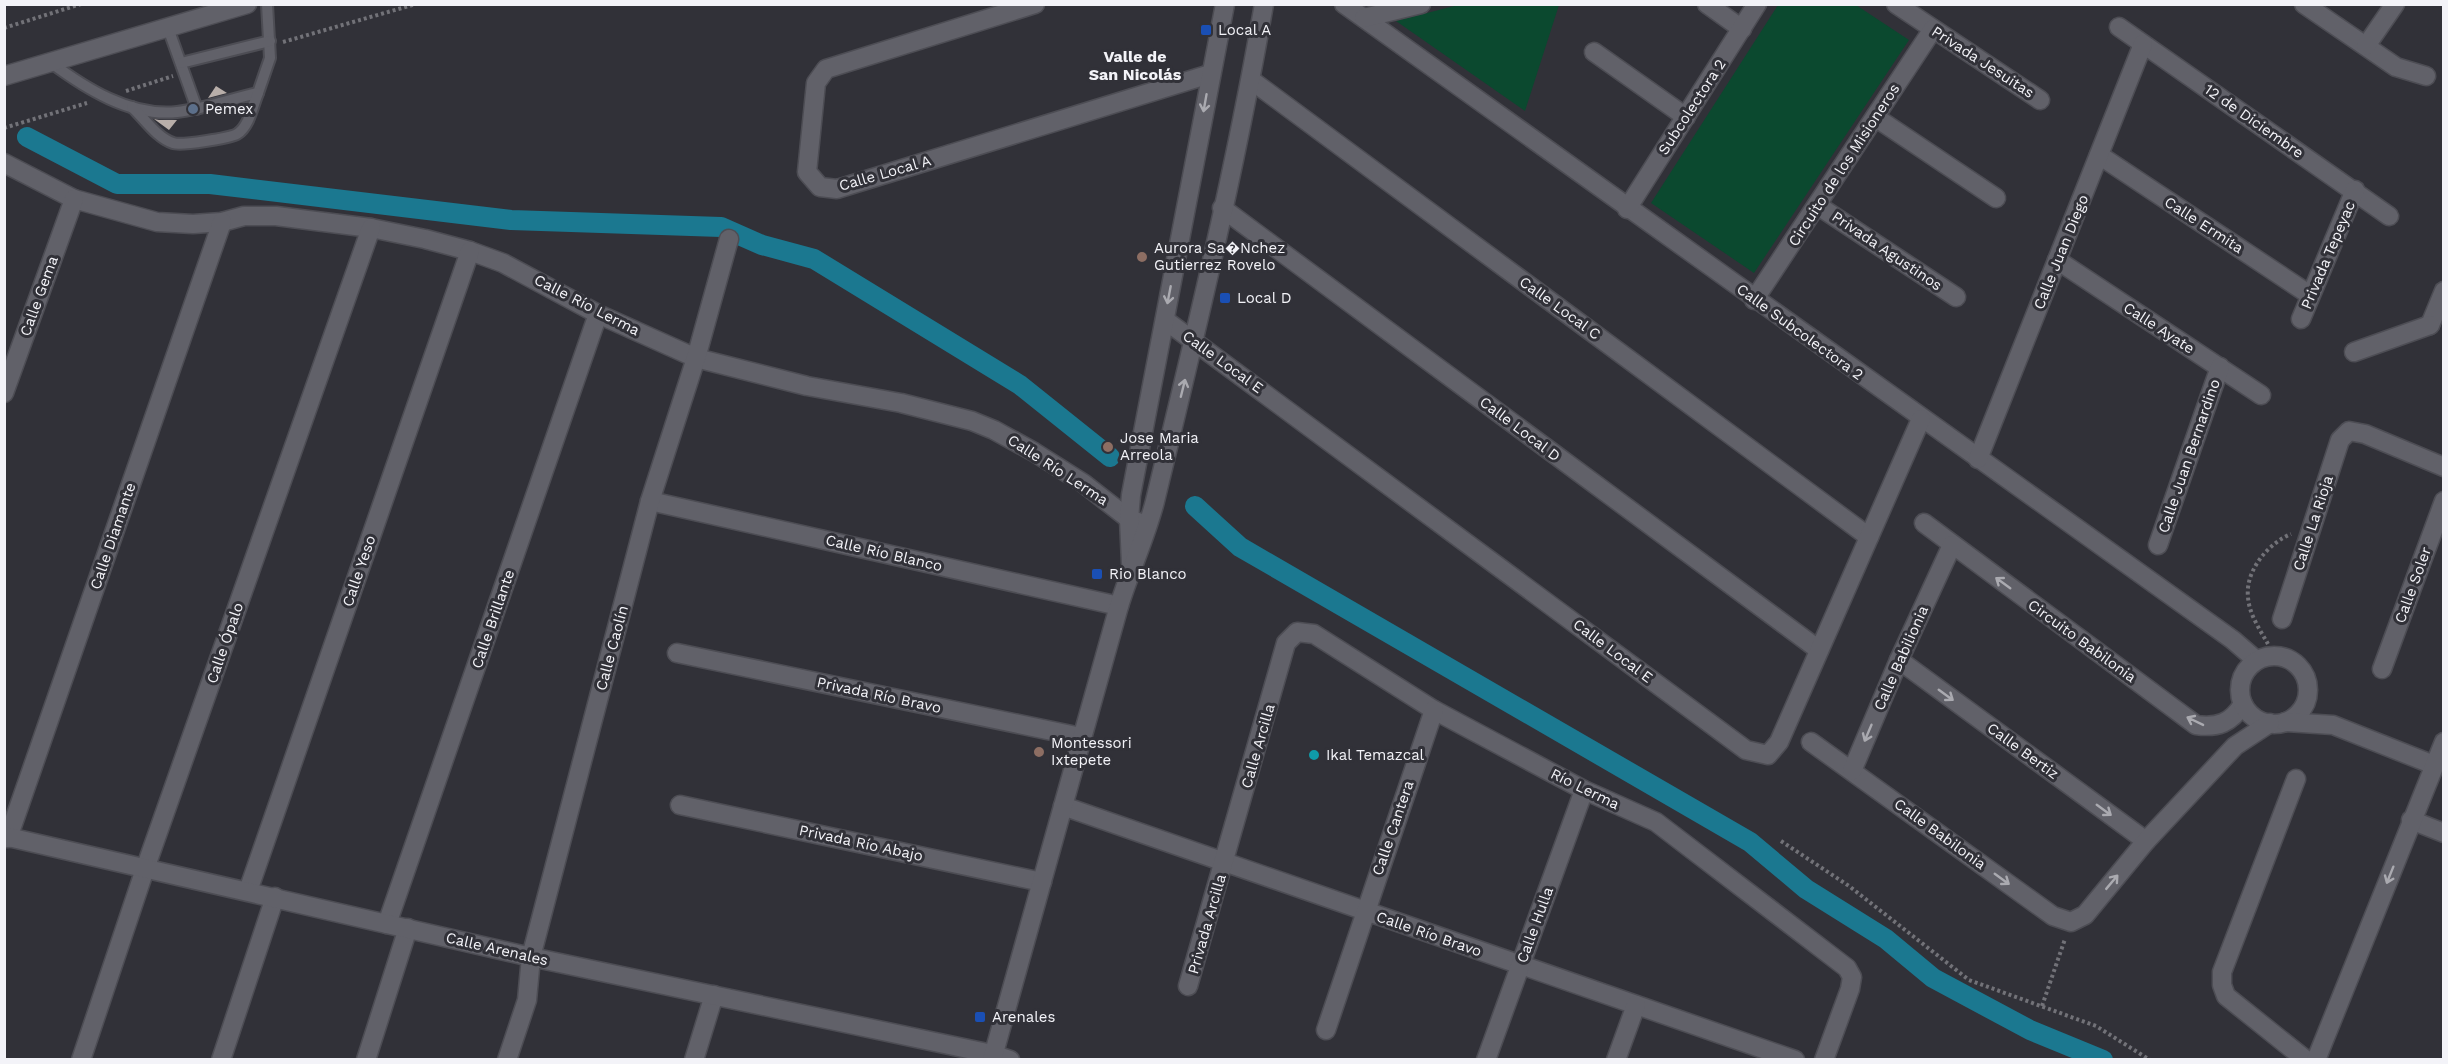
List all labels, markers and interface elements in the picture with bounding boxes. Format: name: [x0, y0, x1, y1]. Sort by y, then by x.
place label: Local A: [1218, 21, 1271, 39]
street label: Privada Jesuitas: [1928, 22, 2038, 102]
marker: Local A: [1199, 23, 1213, 37]
district label: Valle de San Nicolás: [1089, 47, 1182, 84]
street label: Subcolectora 2: [1654, 56, 1730, 158]
street label: Circuito de los Misioneros: [1785, 80, 1903, 250]
street label: 12 de Diciembre: [2201, 80, 2307, 162]
one-way arrow: [1199, 93, 1210, 112]
place label: Pemex: [205, 100, 253, 118]
marker: Pemex: [186, 102, 200, 116]
street label: Calle Local A: [837, 151, 933, 195]
street label: Calle Juan Diego: [2030, 192, 2092, 312]
street label: Calle Ermita: [2161, 193, 2247, 257]
street label: Privada Tepeyac: [2297, 198, 2359, 312]
street label: Privada Agustinos: [1829, 207, 1946, 295]
place label: Aurora Sa�Nchez Gutierrez Rovelo: [1154, 239, 1285, 274]
marker: Aurora Sa�Nchez Gutierrez Rovelo: [1135, 250, 1149, 264]
street label: Calle Gema: [16, 253, 62, 339]
street label: Calle Río Lerma: [531, 271, 643, 340]
street label: Calle Local C: [1516, 273, 1604, 343]
street label: Calle Subcolectora 2: [1733, 280, 1867, 384]
one-way arrow: [1163, 284, 1174, 304]
place label: Local D: [1237, 289, 1292, 307]
marker: Local D: [1218, 291, 1232, 305]
street label: Calle Ayate: [2120, 298, 2198, 358]
street label: Calle Local E: [1179, 327, 1267, 397]
street label: Calle Juan Bernardino: [2154, 377, 2224, 535]
one-way arrow: [1177, 379, 1189, 398]
street label: Calle Local D: [1476, 393, 1564, 465]
place label: Jose Maria Arreola: [1120, 429, 1199, 464]
street label: Calle Río Lerma: [1004, 431, 1112, 509]
marker: Jose Maria Arreola: [1101, 440, 1115, 454]
street label: Calle La Rioja: [2289, 473, 2337, 573]
street label: Calle Diamante: [86, 480, 140, 592]
street label: Calle Río Blanco: [824, 531, 944, 575]
street label: Calle Yeso: [338, 533, 380, 609]
street label: Calle Soler: [2391, 544, 2435, 626]
place label: Rio Blanco: [1109, 565, 1187, 583]
street label: Calle Brillante: [468, 567, 518, 671]
marker: Rio Blanco: [1090, 567, 1104, 581]
one-way arrow: [1996, 577, 2012, 589]
street label: Circuito Babilonia: [2024, 596, 2140, 687]
street label: Calle Ópalo: [202, 600, 247, 686]
street label: Calle Babilionia: [1870, 602, 1932, 713]
street label: Calle Caolín: [592, 603, 632, 693]
street label: Calle Local E: [1570, 615, 1656, 687]
street label: Privada Río Bravo: [815, 673, 943, 717]
one-way arrow: [1938, 688, 1954, 701]
street label: Calle Arcilla: [1237, 701, 1279, 790]
one-way arrow: [2186, 715, 2204, 727]
street label: Calle Bertiz: [1984, 719, 2062, 783]
one-way arrow: [1862, 723, 1873, 741]
place label: Montessori Ixtepete: [1051, 734, 1132, 769]
marker: Montessori Ixtepete: [1032, 745, 1046, 759]
place label: Ikal Temazcal: [1326, 746, 1425, 764]
marker: Ikal Temazcal: [1307, 748, 1321, 762]
street label: Río Lerma: [1548, 765, 1623, 814]
street label: Calle Cantera: [1368, 778, 1418, 878]
street label: Calle Babilonia: [1891, 795, 1990, 874]
one-way arrow: [2095, 804, 2111, 816]
street label: Privada Río Abajo: [797, 821, 925, 865]
one-way arrow: [2383, 865, 2394, 883]
street label: Privada Arcilla: [1184, 871, 1230, 976]
one-way arrow: [1993, 873, 2009, 885]
one-way arrow: [2105, 875, 2118, 891]
street label: Calle Hulla: [1513, 884, 1557, 965]
street label: Calle Río Bravo: [1374, 908, 1484, 960]
street label: Calle Arenales: [444, 928, 550, 970]
place label: Arenales: [992, 1008, 1055, 1026]
marker: Arenales: [973, 1010, 987, 1024]

